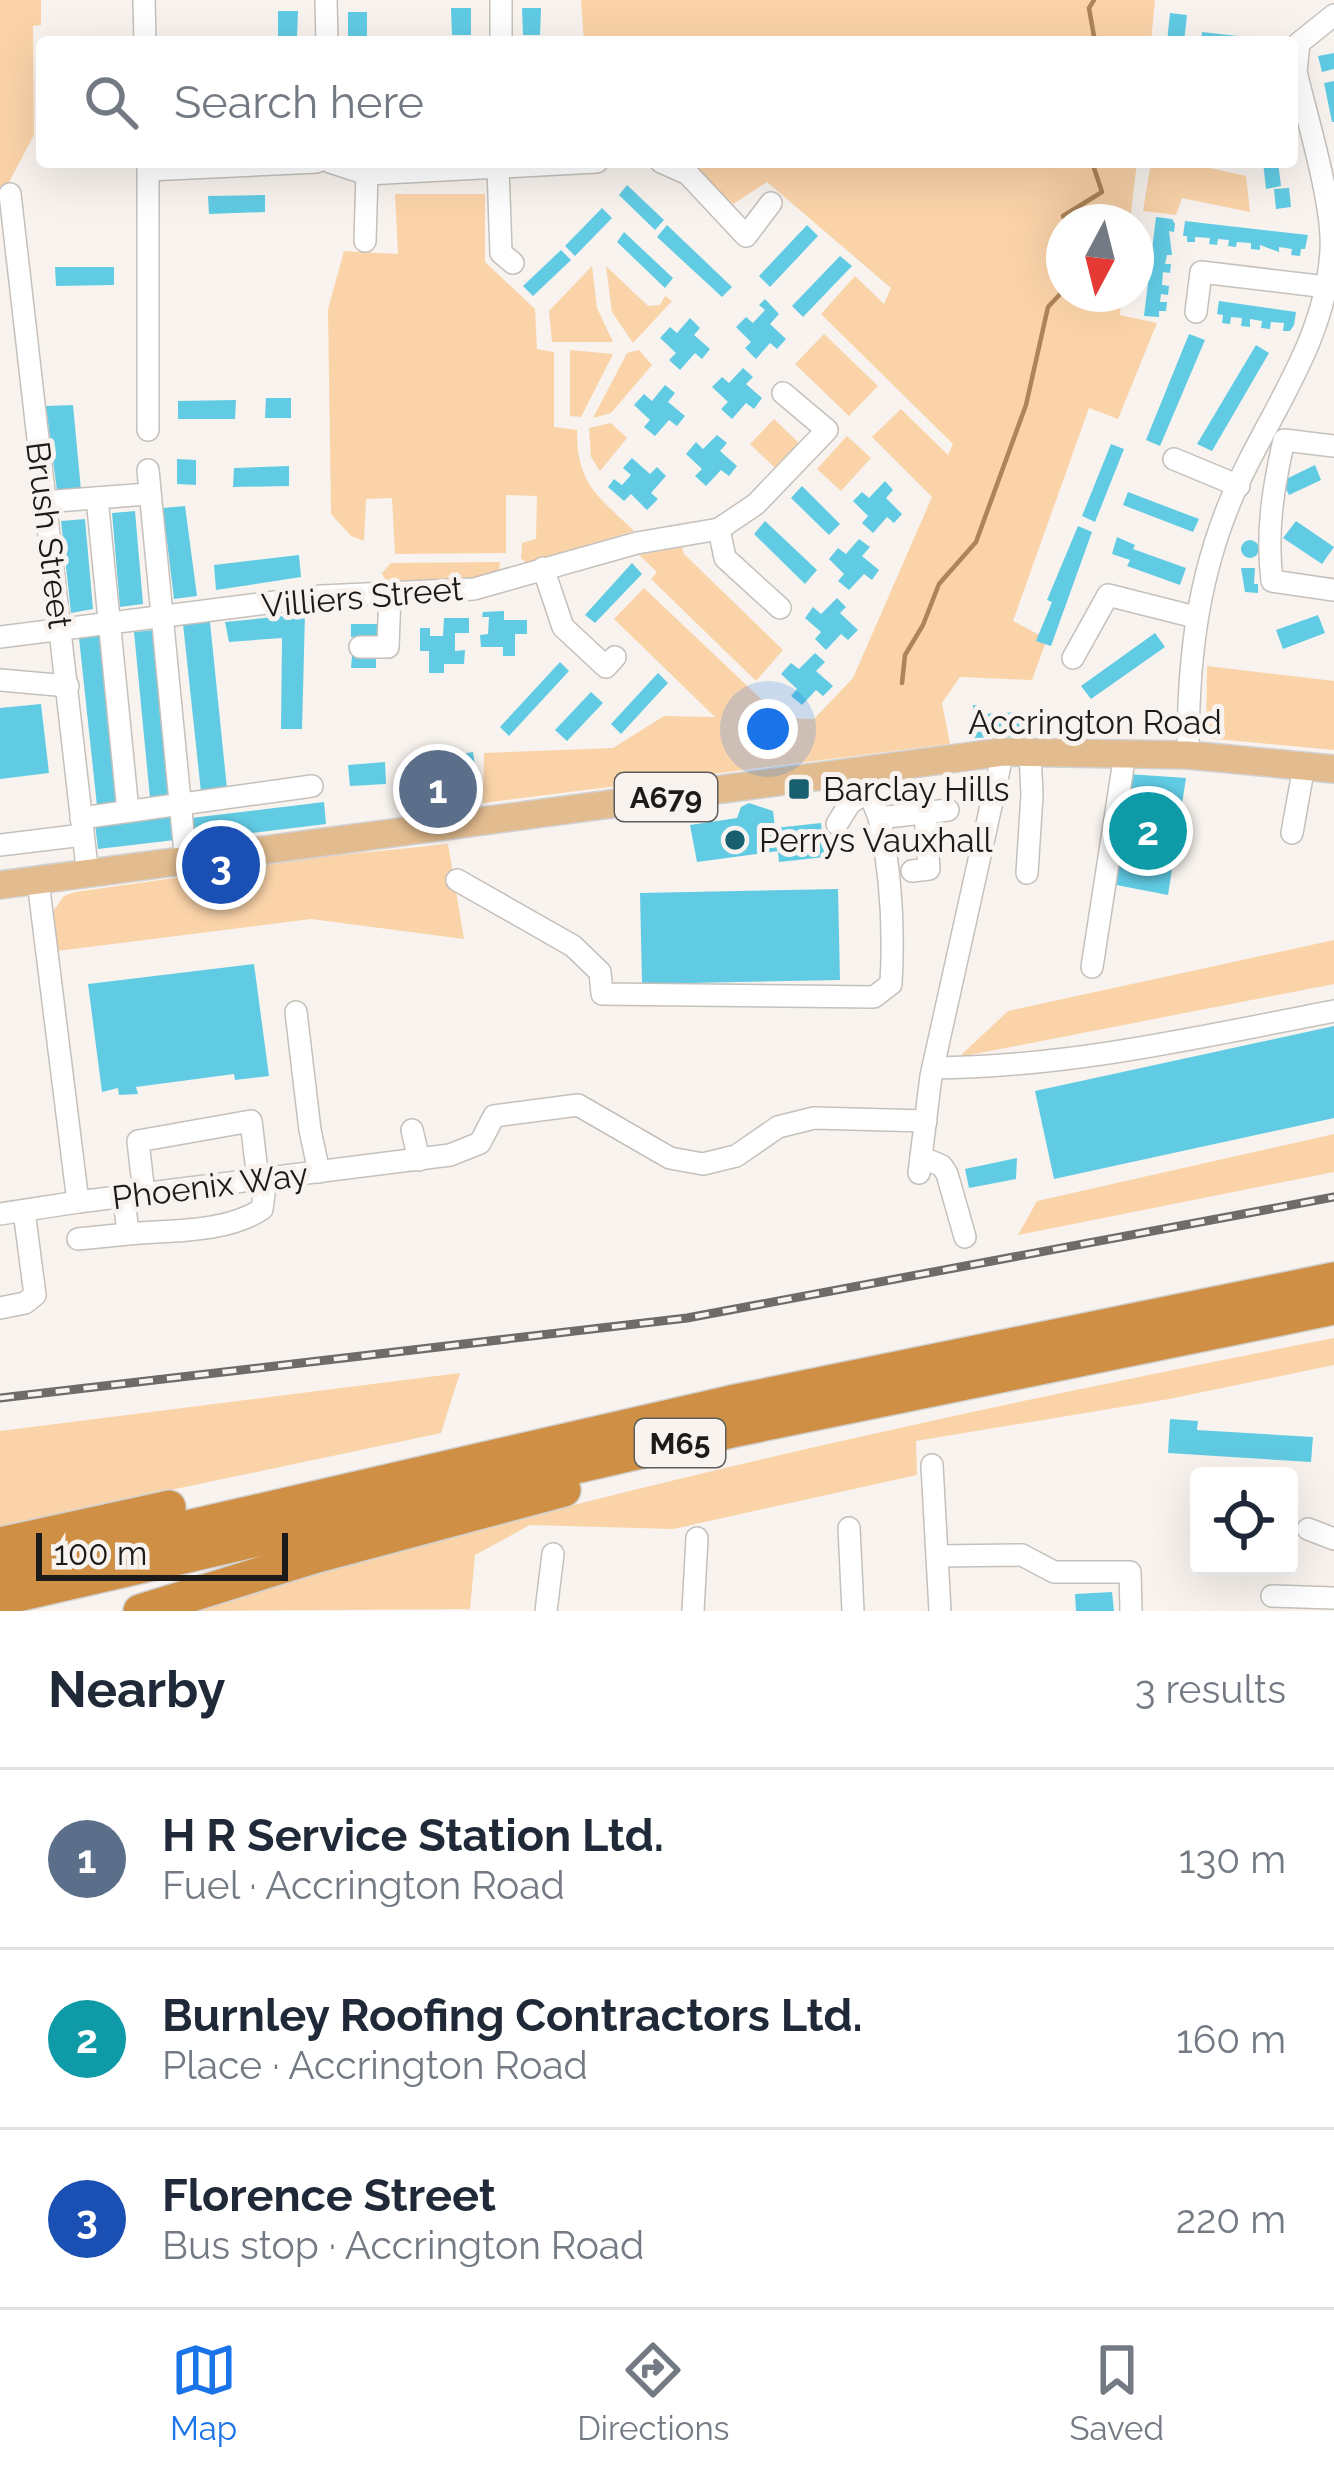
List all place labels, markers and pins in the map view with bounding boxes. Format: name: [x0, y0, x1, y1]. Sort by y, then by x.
pin: 1: [399, 744, 477, 834]
place label: Barclay Hills: [823, 770, 1009, 809]
marker: Barclay Hills: [786, 776, 812, 802]
pin: 2: [1109, 786, 1187, 876]
pin: 3: [182, 820, 260, 910]
place label: Perrys Vauxhall: [759, 821, 994, 860]
marker: Perrys Vauxhall: [722, 827, 748, 853]

